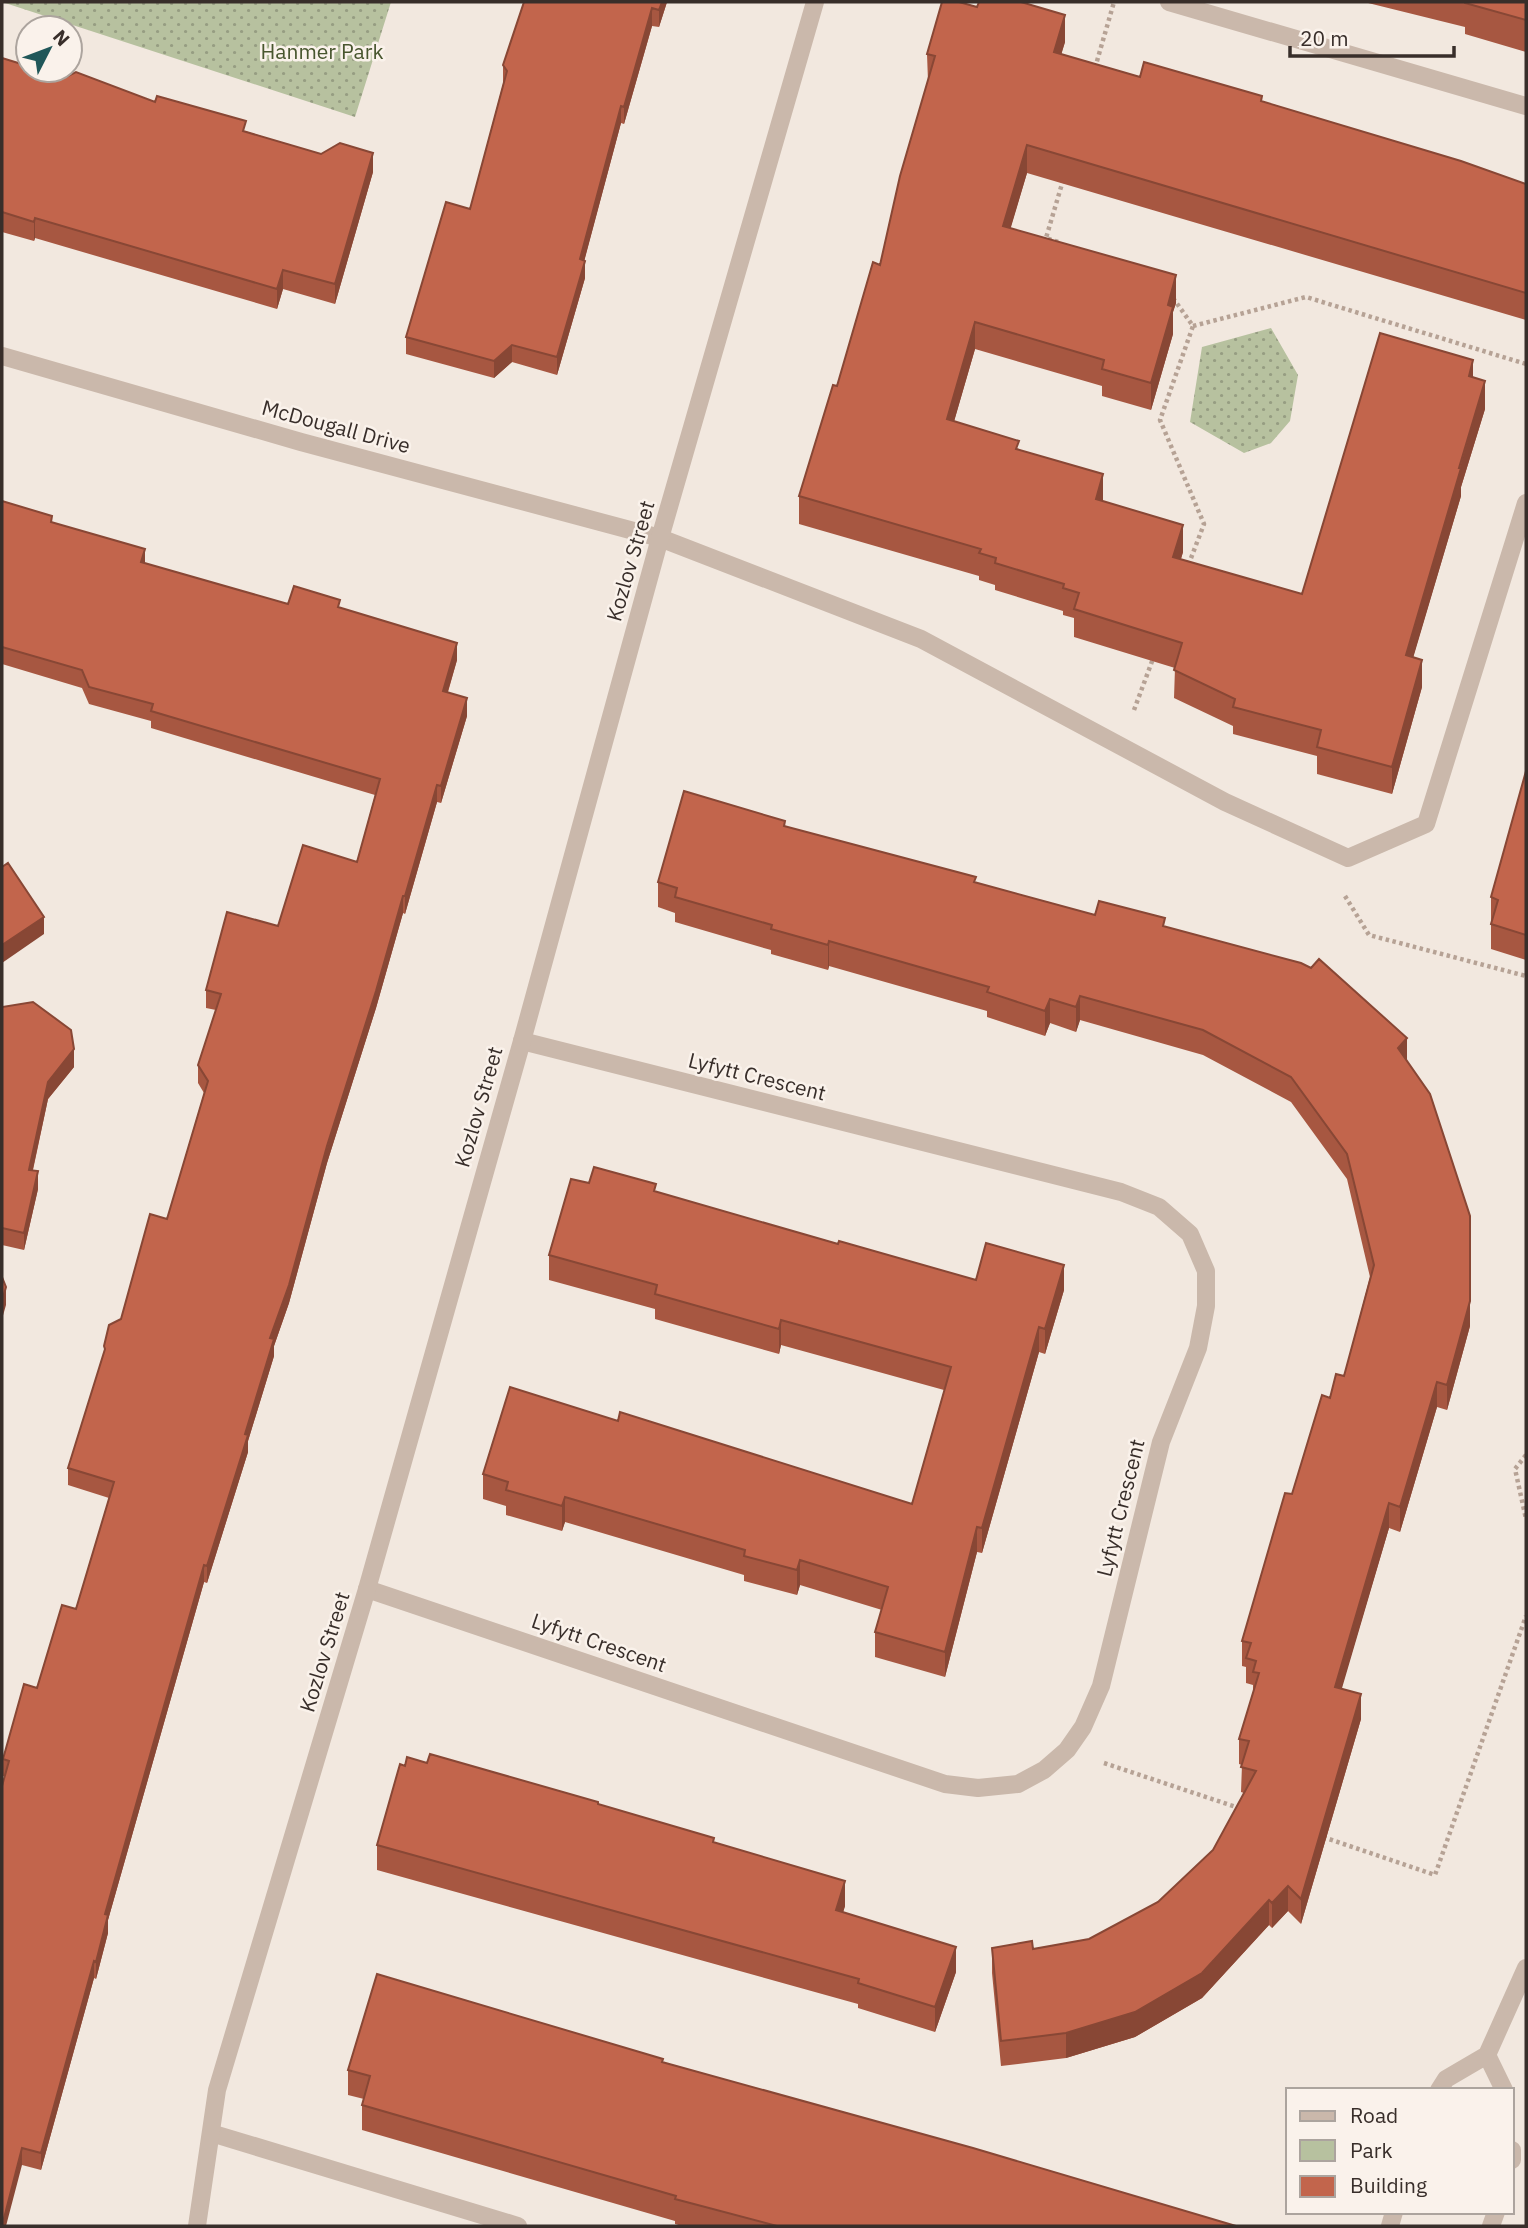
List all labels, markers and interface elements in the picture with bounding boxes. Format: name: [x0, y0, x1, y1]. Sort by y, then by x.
north arrow: [14, 14, 84, 84]
scale bar: [1290, 14, 1454, 58]
text: N: [48, 24, 75, 51]
text: 20 m: [1300, 24, 1349, 52]
park label: Hanmer Park: [260, 37, 384, 65]
street label: McDougall Drive: [259, 393, 414, 459]
street label: Kozlov Street: [599, 497, 661, 624]
street label: Kozlov Street: [447, 1043, 509, 1170]
street label: Lyfytt Crescent: [686, 1045, 829, 1107]
street label: Lyfytt Crescent: [1089, 1436, 1151, 1579]
street label: Kozlov Street: [292, 1588, 356, 1715]
street label: Lyfytt Crescent: [528, 1606, 670, 1678]
legend: [1286, 2088, 1514, 2214]
text: Road: [1350, 2101, 1398, 2129]
text: Park: [1350, 2136, 1393, 2164]
text: Building: [1350, 2171, 1427, 2199]

